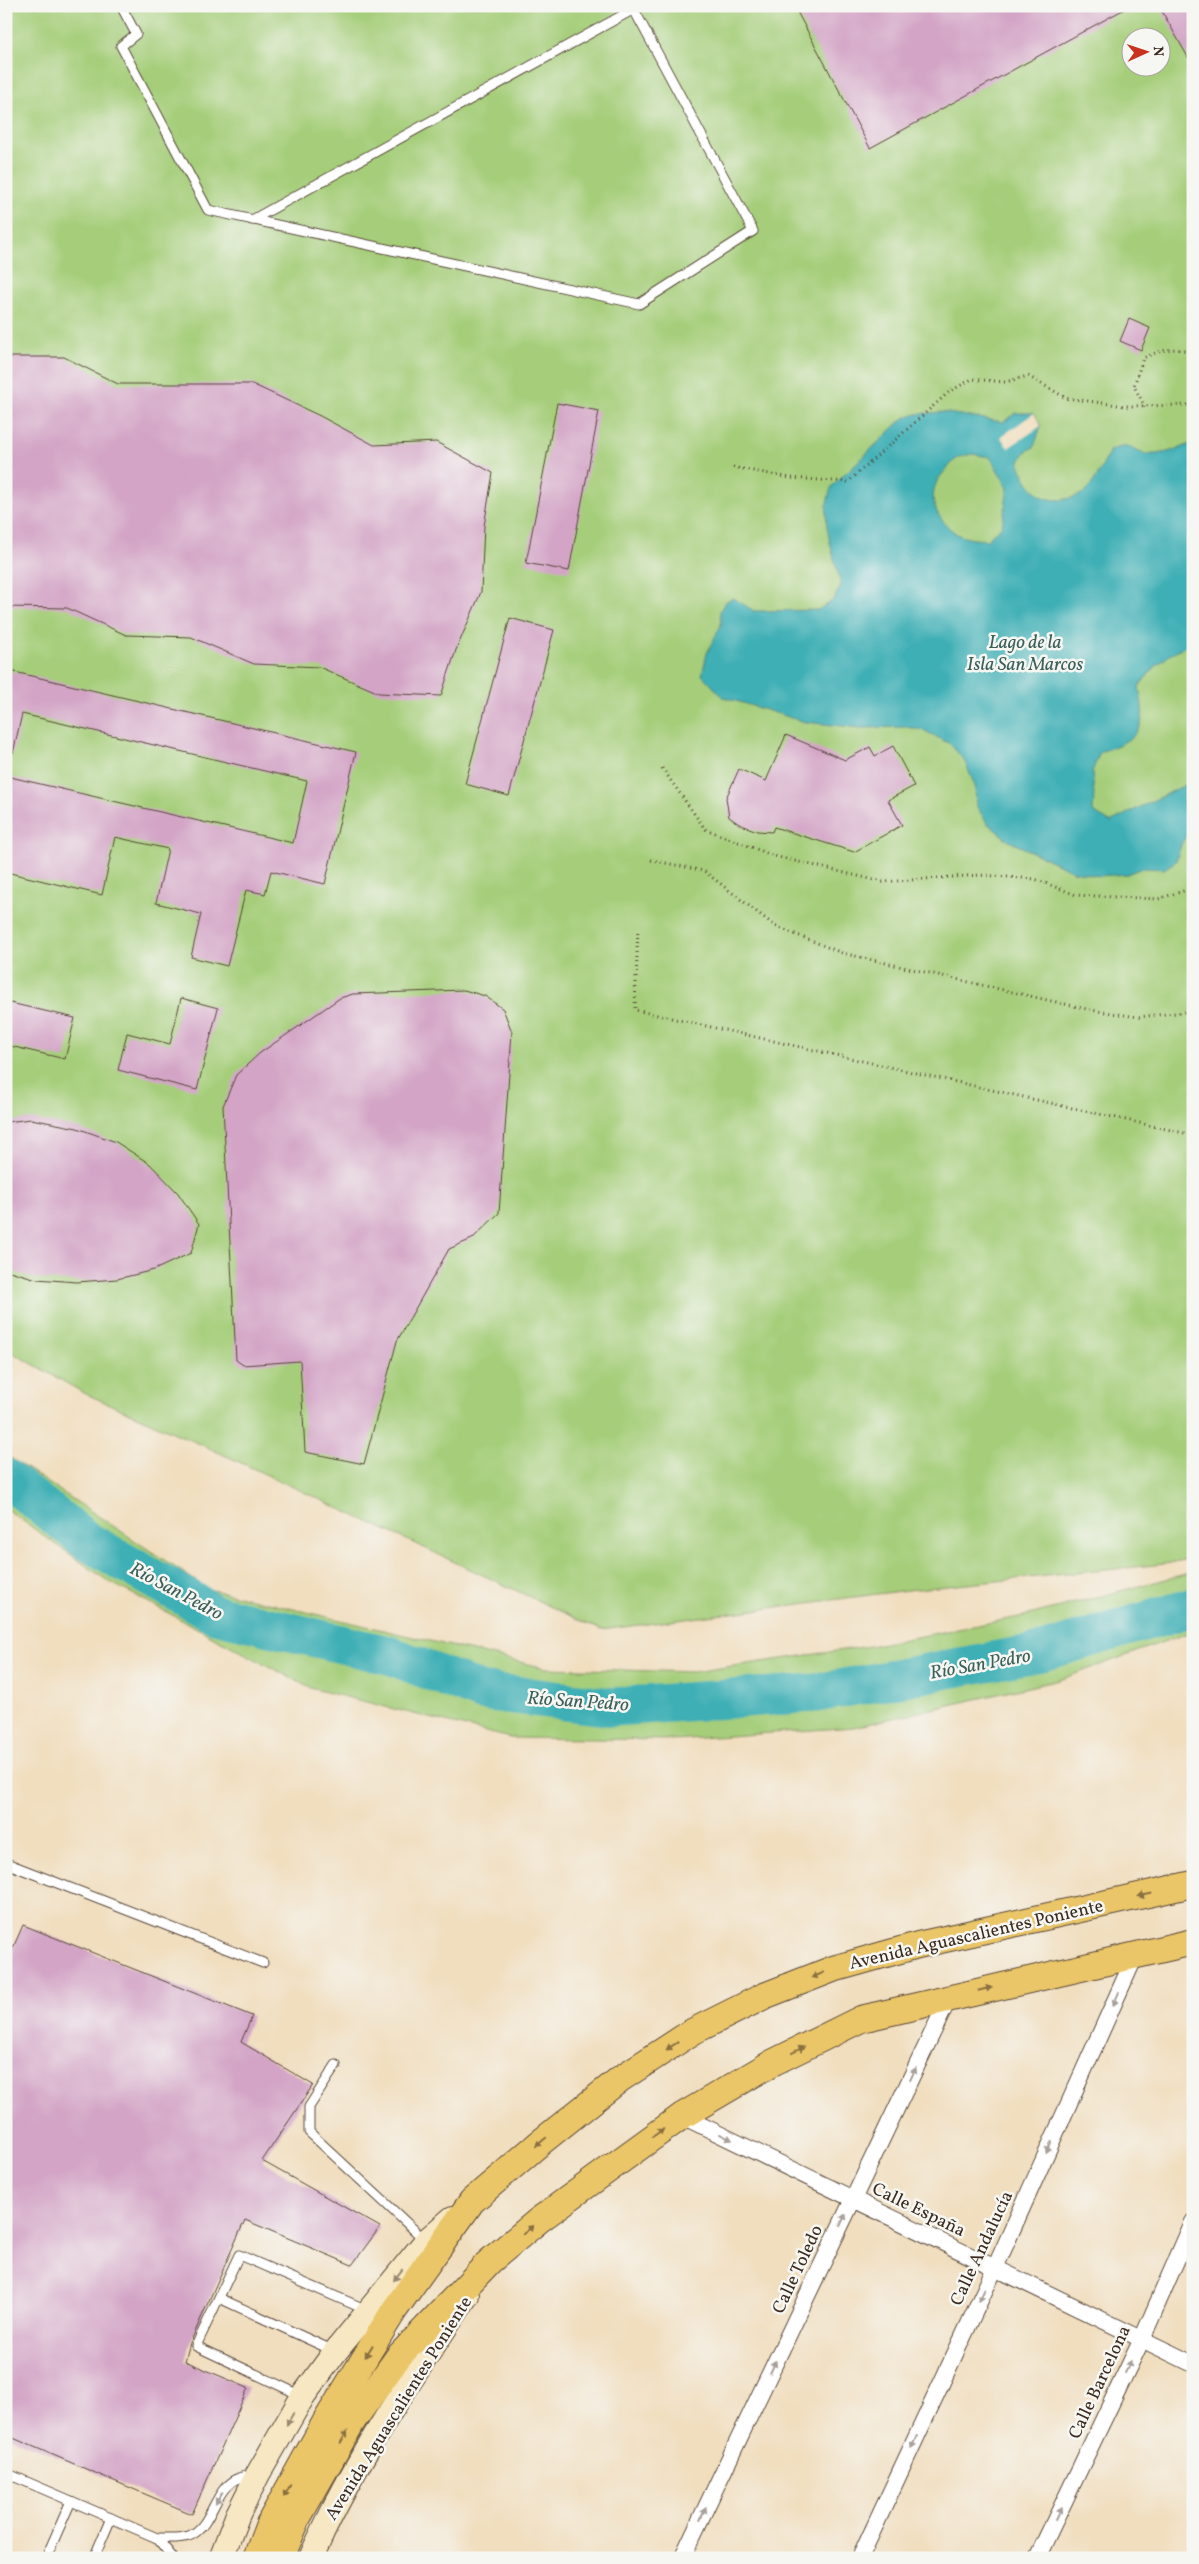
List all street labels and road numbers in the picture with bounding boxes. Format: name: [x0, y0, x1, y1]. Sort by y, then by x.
street label: Avenida Aguascalientes Poniente: [847, 1894, 1106, 1977]
street label: Calle España: [867, 2177, 969, 2244]
street label: Calle Andalucía: [945, 2187, 1020, 2310]
street label: Calle Toledo: [767, 2221, 830, 2318]
street label: Avenida Aguascalientes Poniente: [320, 2292, 479, 2526]
street label: Calle Barcelona: [1063, 2322, 1138, 2443]

